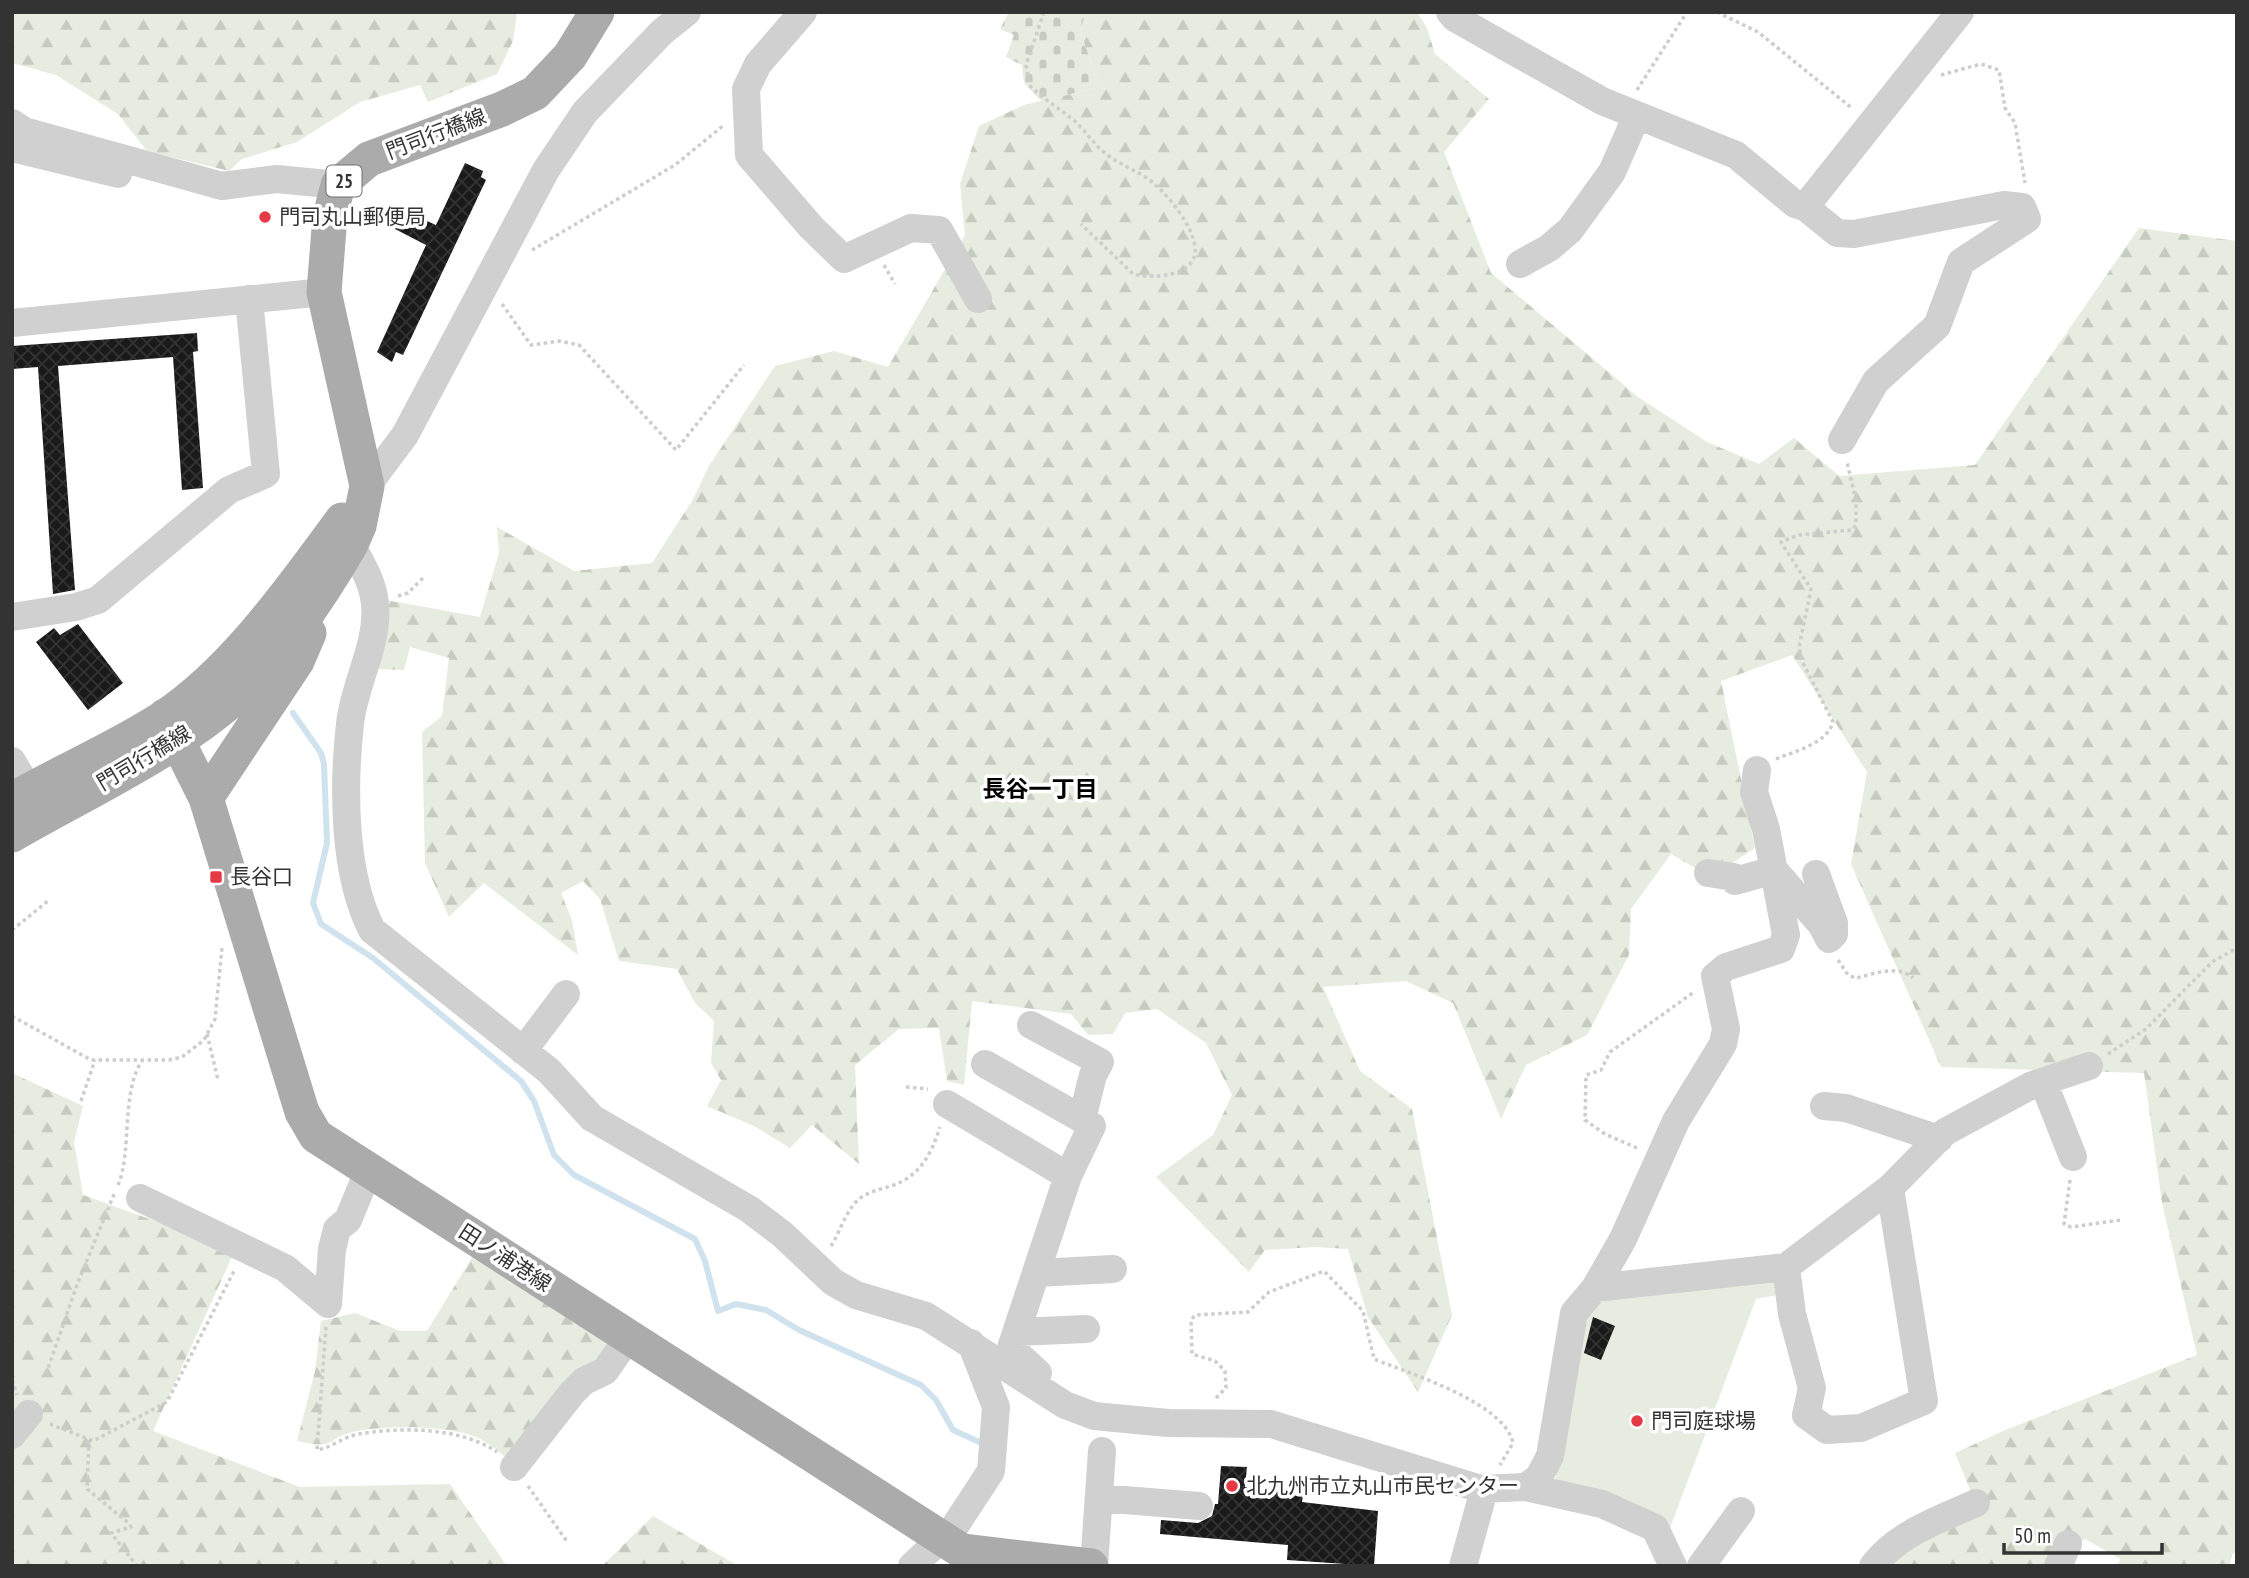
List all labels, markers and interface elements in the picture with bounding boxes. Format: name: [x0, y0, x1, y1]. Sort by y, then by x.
street label: 門司行橋線: [382, 102, 490, 165]
road number: 25: [326, 166, 362, 196]
place label: 門司丸山郵便局: [279, 203, 426, 230]
marker: 門司丸山郵便局: [257, 209, 273, 225]
street label: 門司行橋線: [92, 719, 196, 796]
district label: 長谷一丁目: [983, 774, 1098, 803]
place label: 長谷口: [230, 863, 293, 890]
marker: 長谷口: [208, 869, 224, 885]
street label: 田ノ浦港線: [454, 1218, 557, 1297]
place label: 門司庭球場: [1651, 1407, 1756, 1434]
marker: 門司庭球場: [1629, 1413, 1645, 1429]
place label: 北九州市立丸山市民センター: [1246, 1472, 1519, 1499]
marker: 北九州市立丸山市民センター: [1224, 1478, 1240, 1494]
scale bar: [2004, 1512, 2162, 1556]
text: 50 m: [2014, 1522, 2051, 1549]

